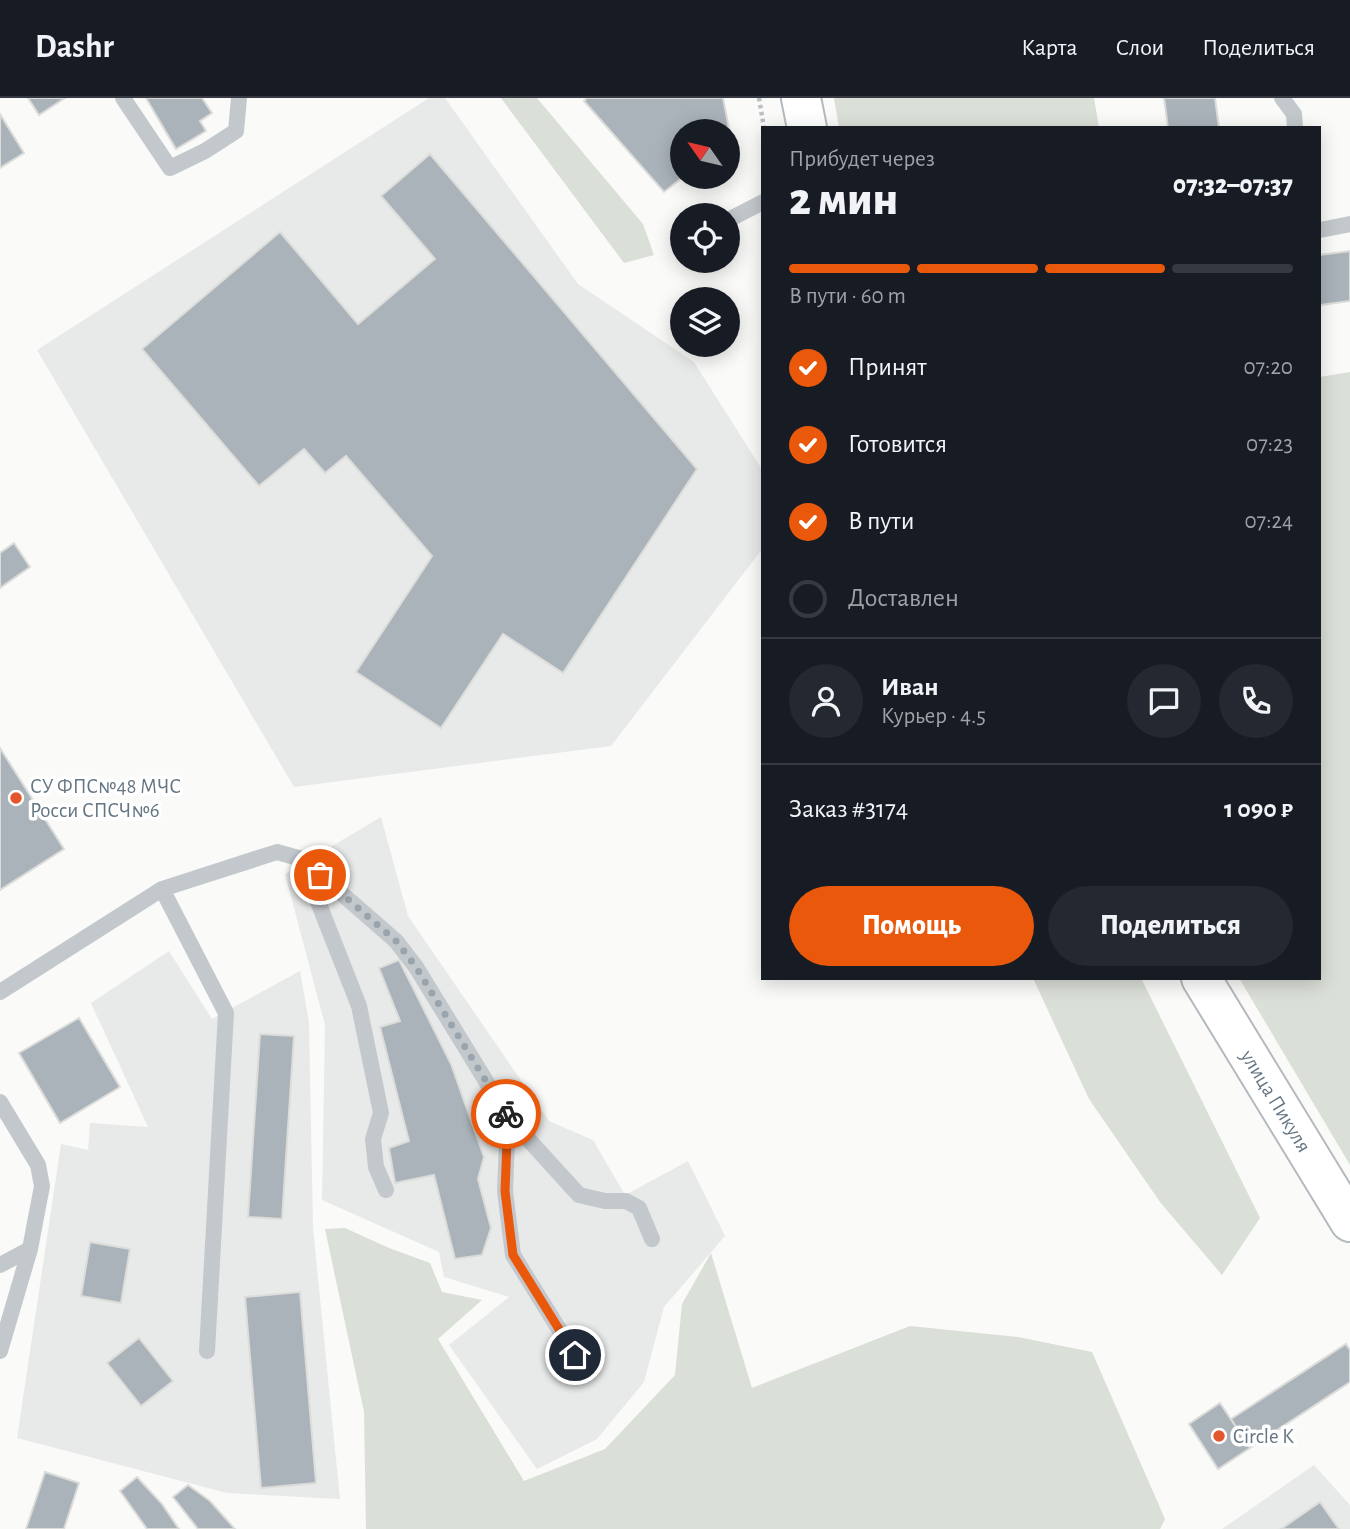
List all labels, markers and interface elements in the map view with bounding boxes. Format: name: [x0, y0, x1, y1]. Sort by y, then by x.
text: Dashr: [35, 31, 114, 64]
text: Карта: [1021, 36, 1077, 60]
text: Слои: [1115, 36, 1164, 60]
text: Поделиться: [1202, 36, 1315, 60]
north arrow: [670, 119, 740, 189]
map controls: [670, 119, 740, 357]
text: Прибудет через: [789, 148, 935, 171]
text: 07:32–07:37: [1173, 172, 1293, 198]
text: 2 мин: [789, 177, 898, 223]
button: locate: [670, 203, 740, 273]
text: В пути · 60 m: [789, 285, 906, 308]
button: layers: [670, 287, 740, 357]
icon: check: [789, 349, 827, 387]
text: Принят: [848, 354, 927, 380]
text: 07:20: [1243, 356, 1293, 379]
icon: check: [789, 426, 827, 464]
text: Готовится: [848, 431, 947, 457]
text: 07:23: [1246, 433, 1293, 456]
icon: check: [789, 503, 827, 541]
text: В пути: [848, 508, 914, 534]
text: 07:24: [1244, 510, 1293, 533]
text: Доставлен: [848, 585, 959, 611]
button: person: [789, 664, 863, 738]
button: chat: [1127, 664, 1201, 738]
button: phone: [1219, 664, 1293, 738]
text: Иван: [881, 674, 939, 700]
text: Курьер · 4.5: [881, 705, 986, 728]
place label: СУ ФПС№48 МЧС Росси СПСЧ№6: [30, 776, 181, 821]
marker: СУ ФПС№48 МЧС Росси СПСЧ№6: [8, 790, 24, 806]
text: Заказ #3174: [789, 796, 908, 822]
text: 1 090 ₽: [1224, 796, 1293, 822]
pin: [290, 845, 350, 905]
icon: bag: [301, 856, 339, 894]
button: Помощь: [789, 886, 1034, 966]
button: Поделиться: [1048, 886, 1293, 966]
street label: улица Пикуля: [1236, 1045, 1315, 1156]
courier: [471, 1079, 541, 1149]
icon: bike: [487, 1095, 525, 1133]
pin: [545, 1325, 605, 1385]
icon: home: [556, 1336, 594, 1374]
place label: Circle K: [1233, 1426, 1294, 1447]
marker: Circle K: [1211, 1428, 1227, 1444]

